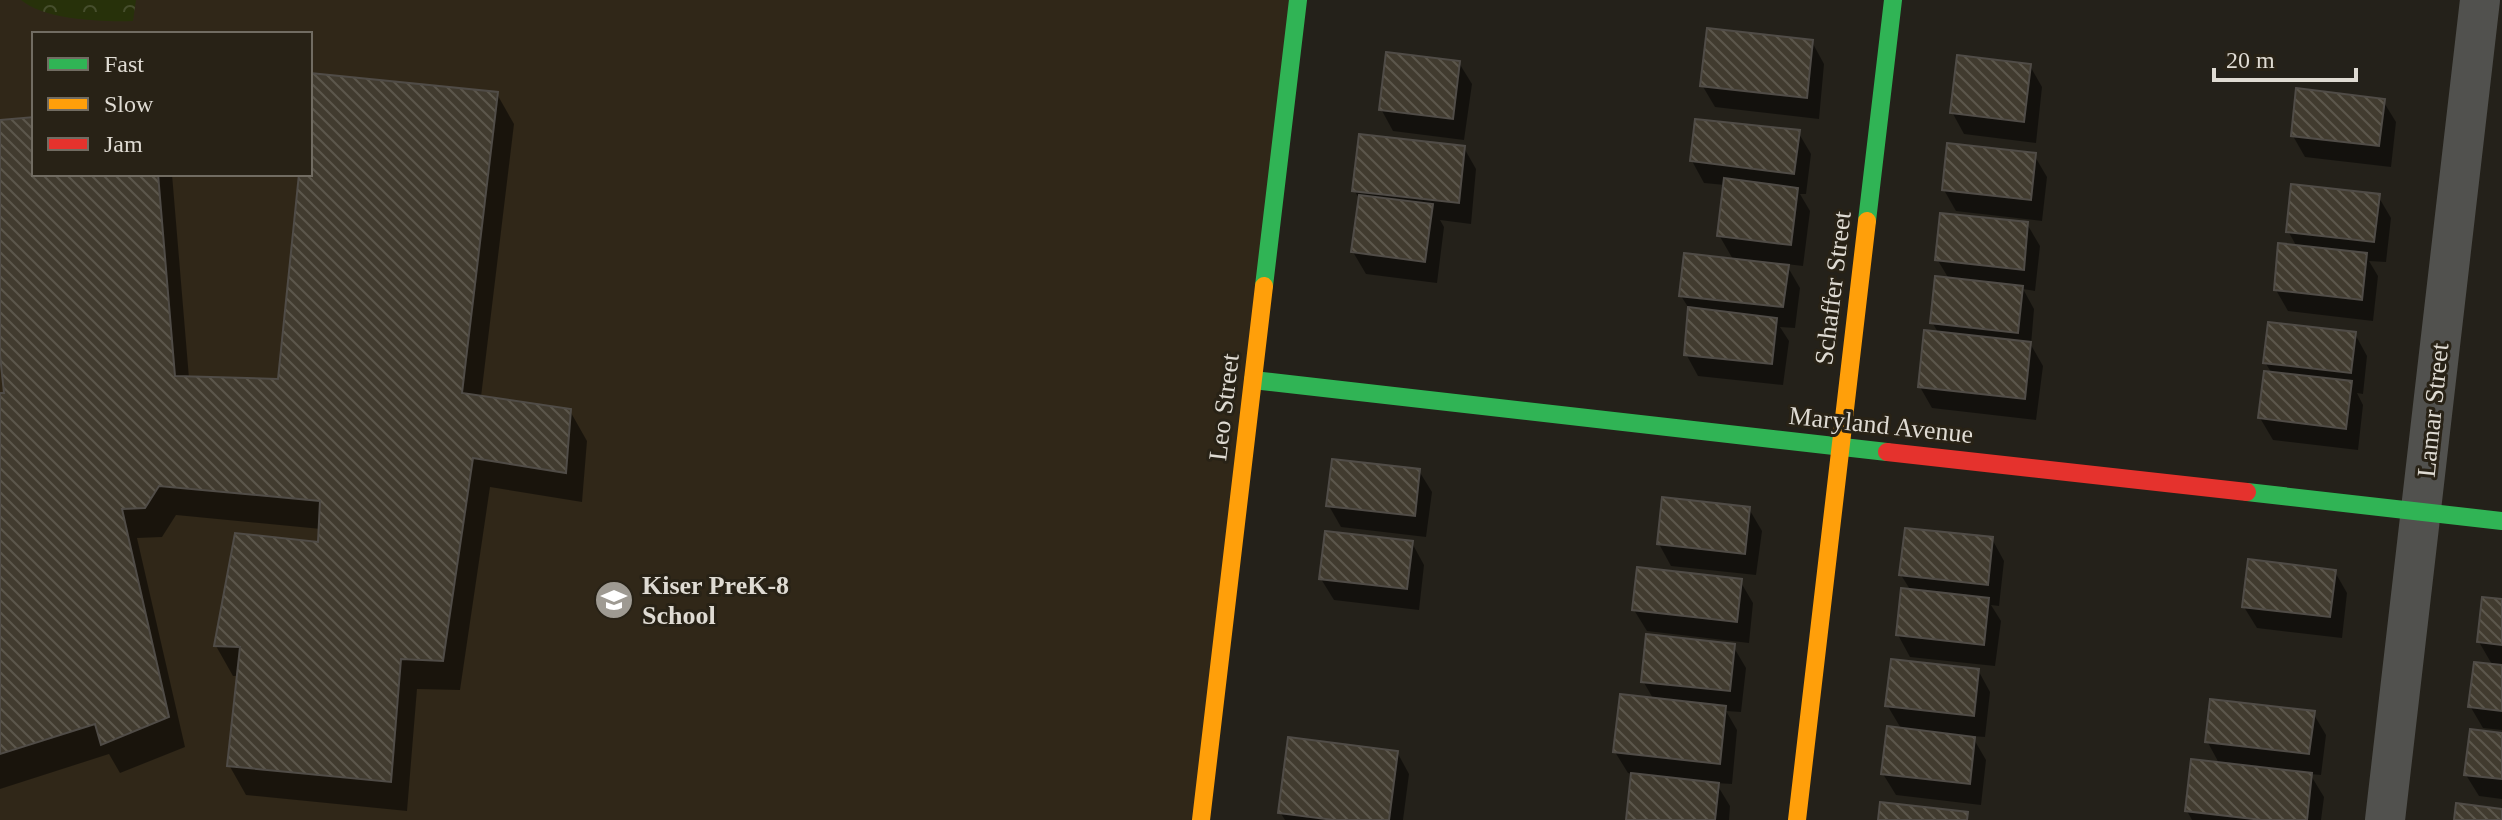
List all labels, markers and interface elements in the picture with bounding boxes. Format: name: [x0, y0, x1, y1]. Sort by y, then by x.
legend: [32, 32, 312, 176]
scale bar: [2214, 32, 2356, 82]
text: 20 m: [2226, 47, 2275, 73]
text: Fast: [104, 51, 144, 77]
text: Slow: [104, 91, 154, 117]
text: Jam: [104, 131, 143, 157]
street label: Schaffer Street: [1809, 209, 1857, 367]
street label: Lamar Street: [2412, 341, 2455, 479]
street label: Leo Street: [1203, 351, 1245, 462]
street label: Maryland Avenue: [1787, 401, 1975, 449]
place label: Kiser PreK-8 School: [642, 571, 789, 630]
school or university icon: Kiser PreK-8 School: [593, 579, 635, 621]

